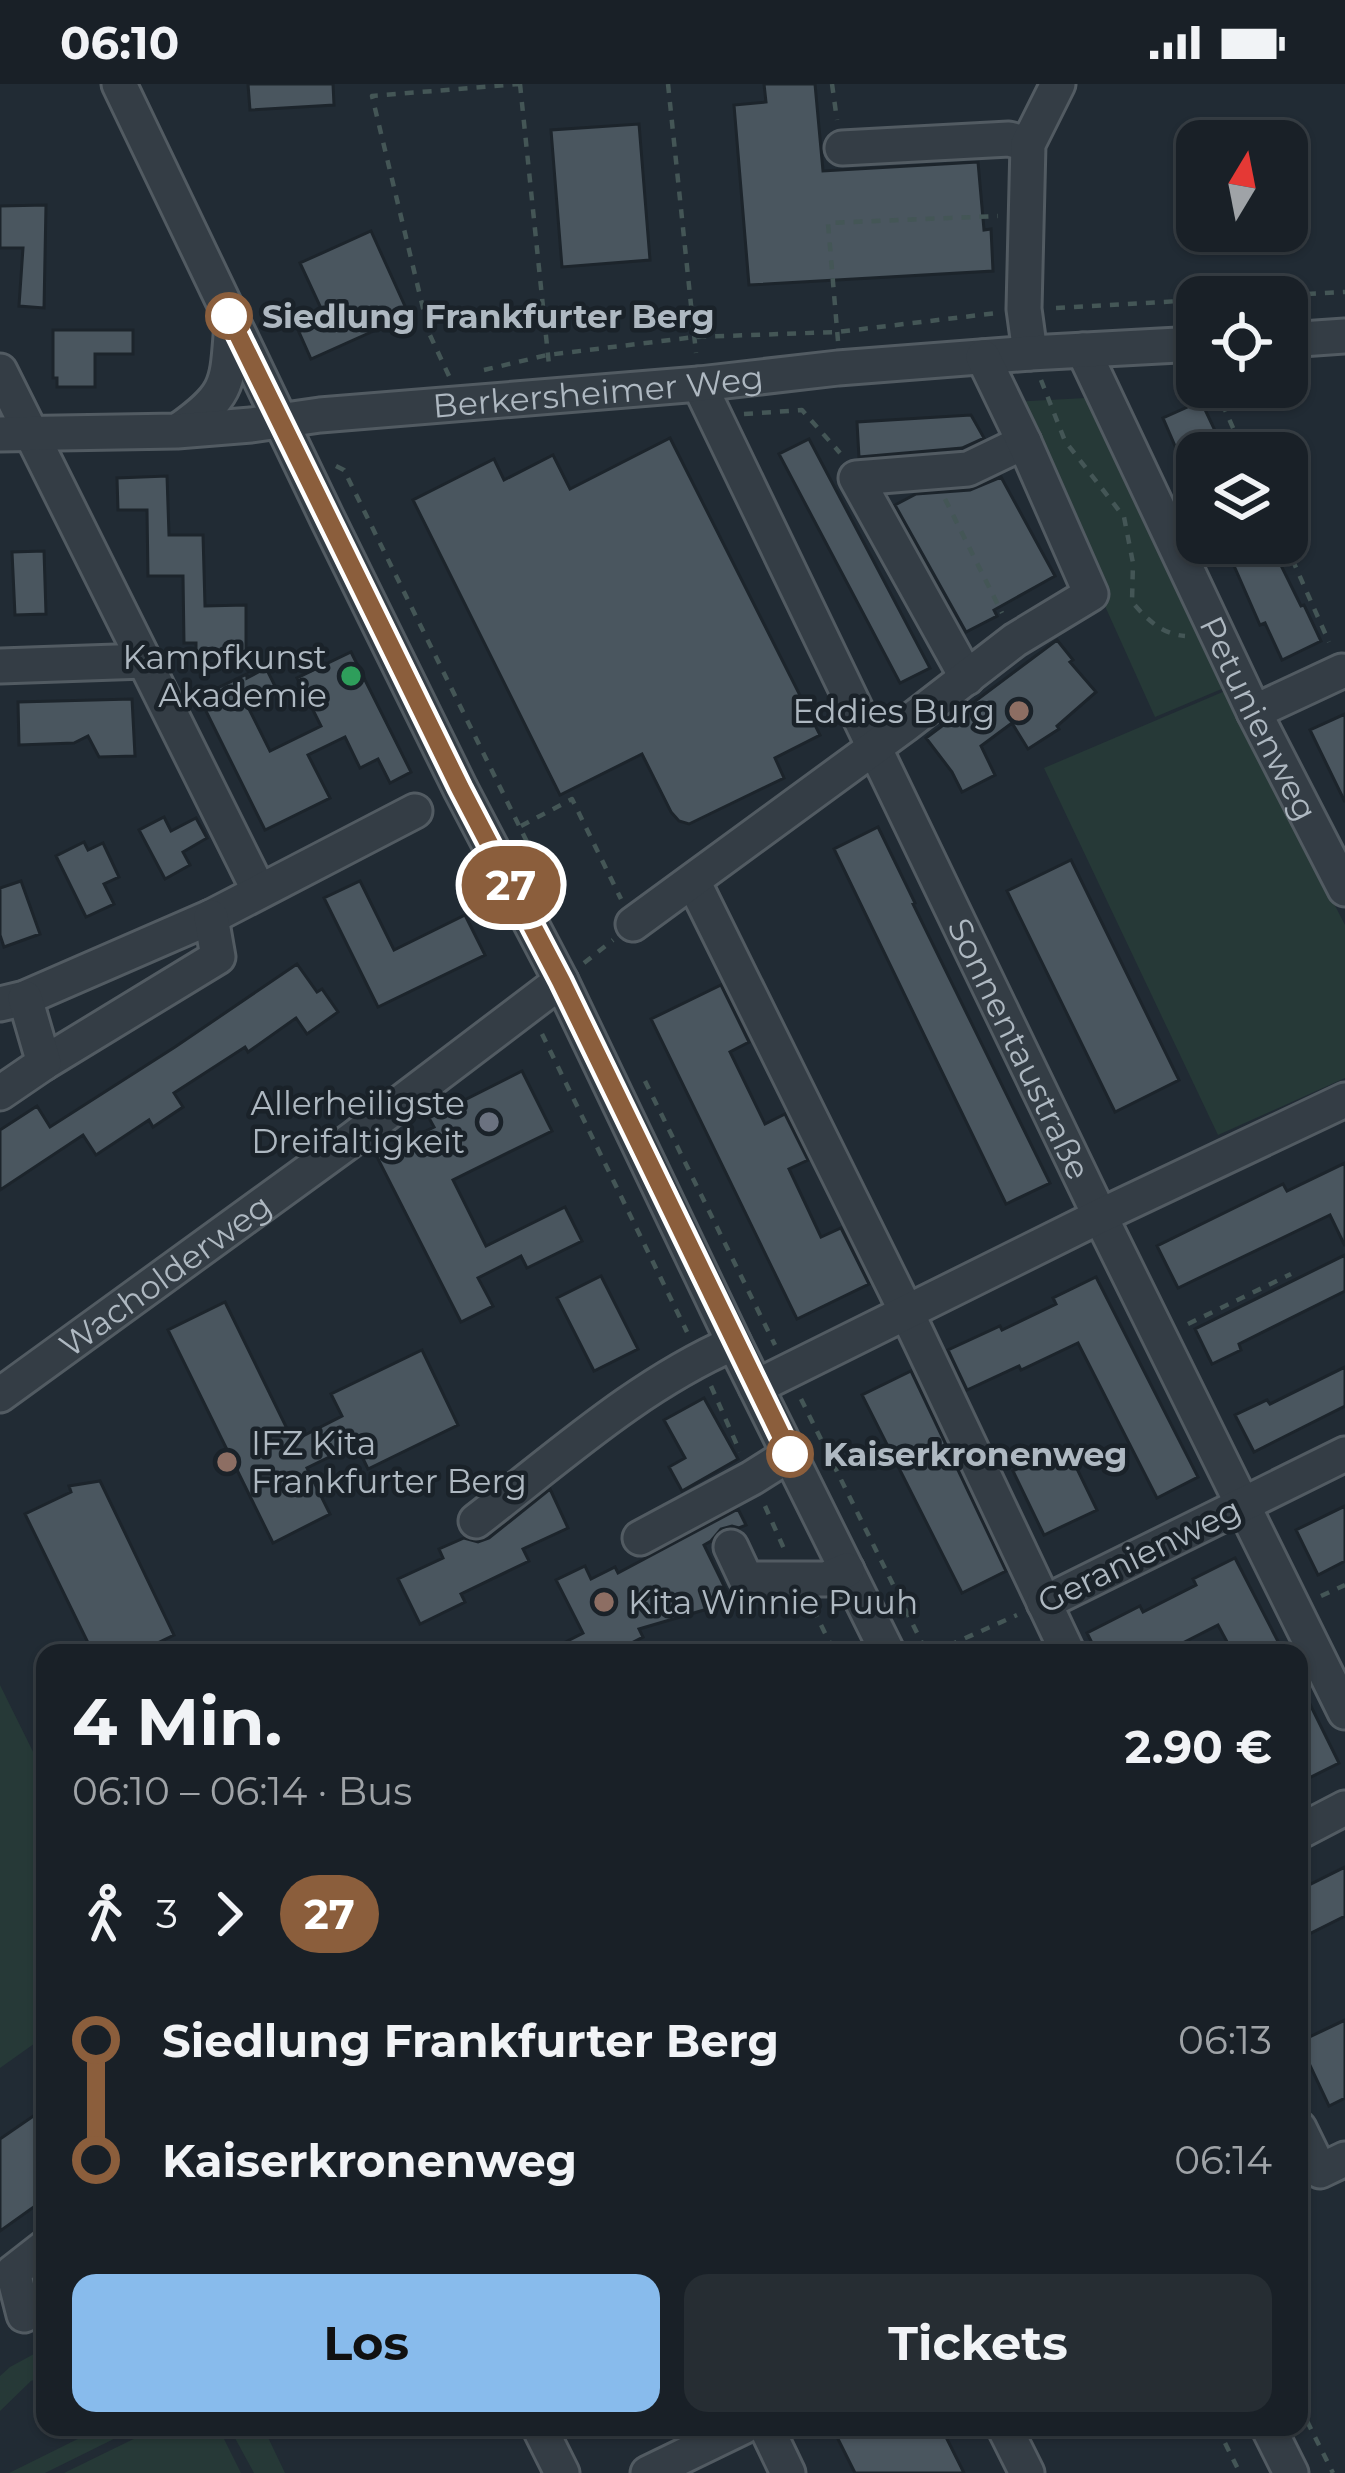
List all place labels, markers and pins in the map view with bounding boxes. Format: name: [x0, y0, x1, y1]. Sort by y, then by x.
marker: Siedlung Frankfurter Berg: [207, 294, 251, 338]
place label: Siedlung Frankfurter Berg: [262, 296, 715, 336]
place label: Kampfkunst Akademie: [123, 637, 327, 715]
marker: Kampfkunst Akademie: [338, 663, 364, 689]
place label: Eddies Burg: [792, 691, 995, 731]
marker: Eddies Burg: [1006, 698, 1032, 724]
place label: Allerheiligste Dreifaltigkeit: [250, 1083, 465, 1161]
marker: Allerheiligste Dreifaltigkeit: [476, 1109, 502, 1135]
place label: IFZ Kita Frankfurter Berg: [251, 1423, 527, 1501]
marker: Kaiserkronenweg: [768, 1432, 812, 1476]
place label: Kaiserkronenweg: [823, 1434, 1127, 1474]
marker: IFZ Kita Frankfurter Berg: [214, 1449, 240, 1475]
place label: Kita Winnie Puuh: [628, 1582, 918, 1622]
marker: Kita Winnie Puuh: [591, 1589, 617, 1615]

